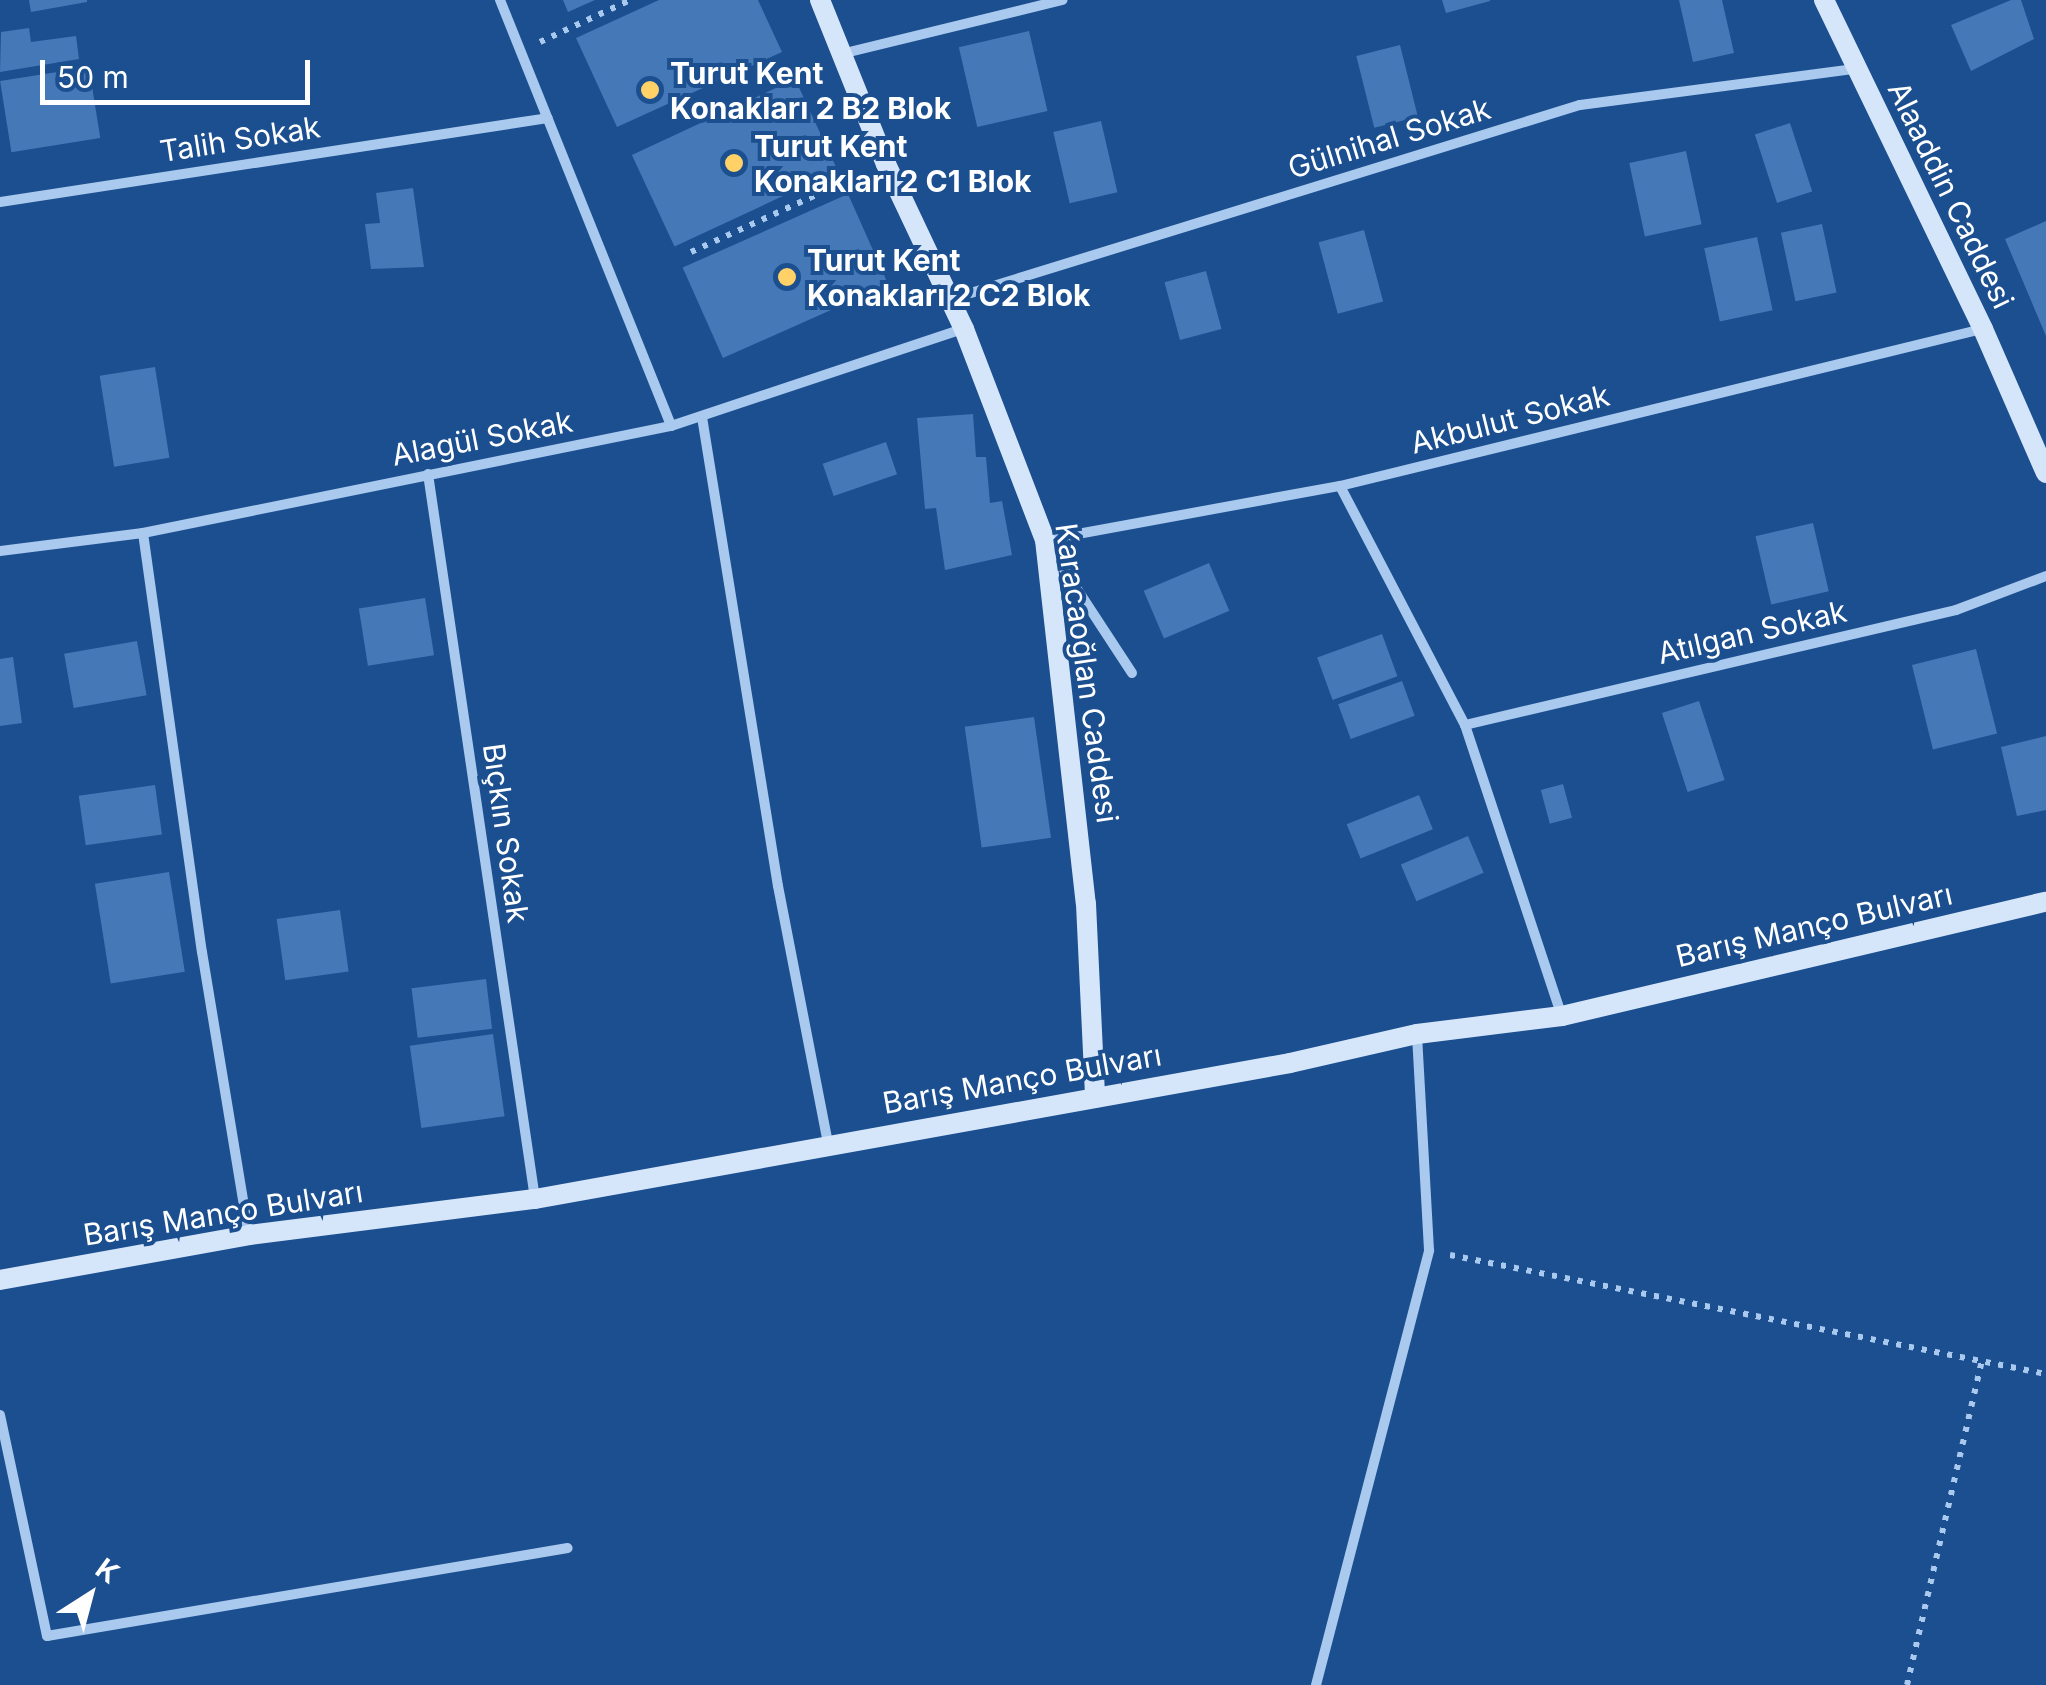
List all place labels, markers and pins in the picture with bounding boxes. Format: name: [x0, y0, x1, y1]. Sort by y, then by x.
place label: Turut Kent Konakları 2 B2 Blok: [670, 55, 951, 126]
marker: Turut Kent Konakları 2 B2 Blok: [639, 79, 661, 101]
place label: Turut Kent Konakları 2 C1 Blok: [754, 128, 1032, 198]
marker: Turut Kent Konakları 2 C1 Blok: [723, 152, 745, 174]
place label: Turut Kent Konakları 2 C2 Blok: [807, 242, 1090, 312]
marker: Turut Kent Konakları 2 C2 Blok: [776, 266, 798, 288]

